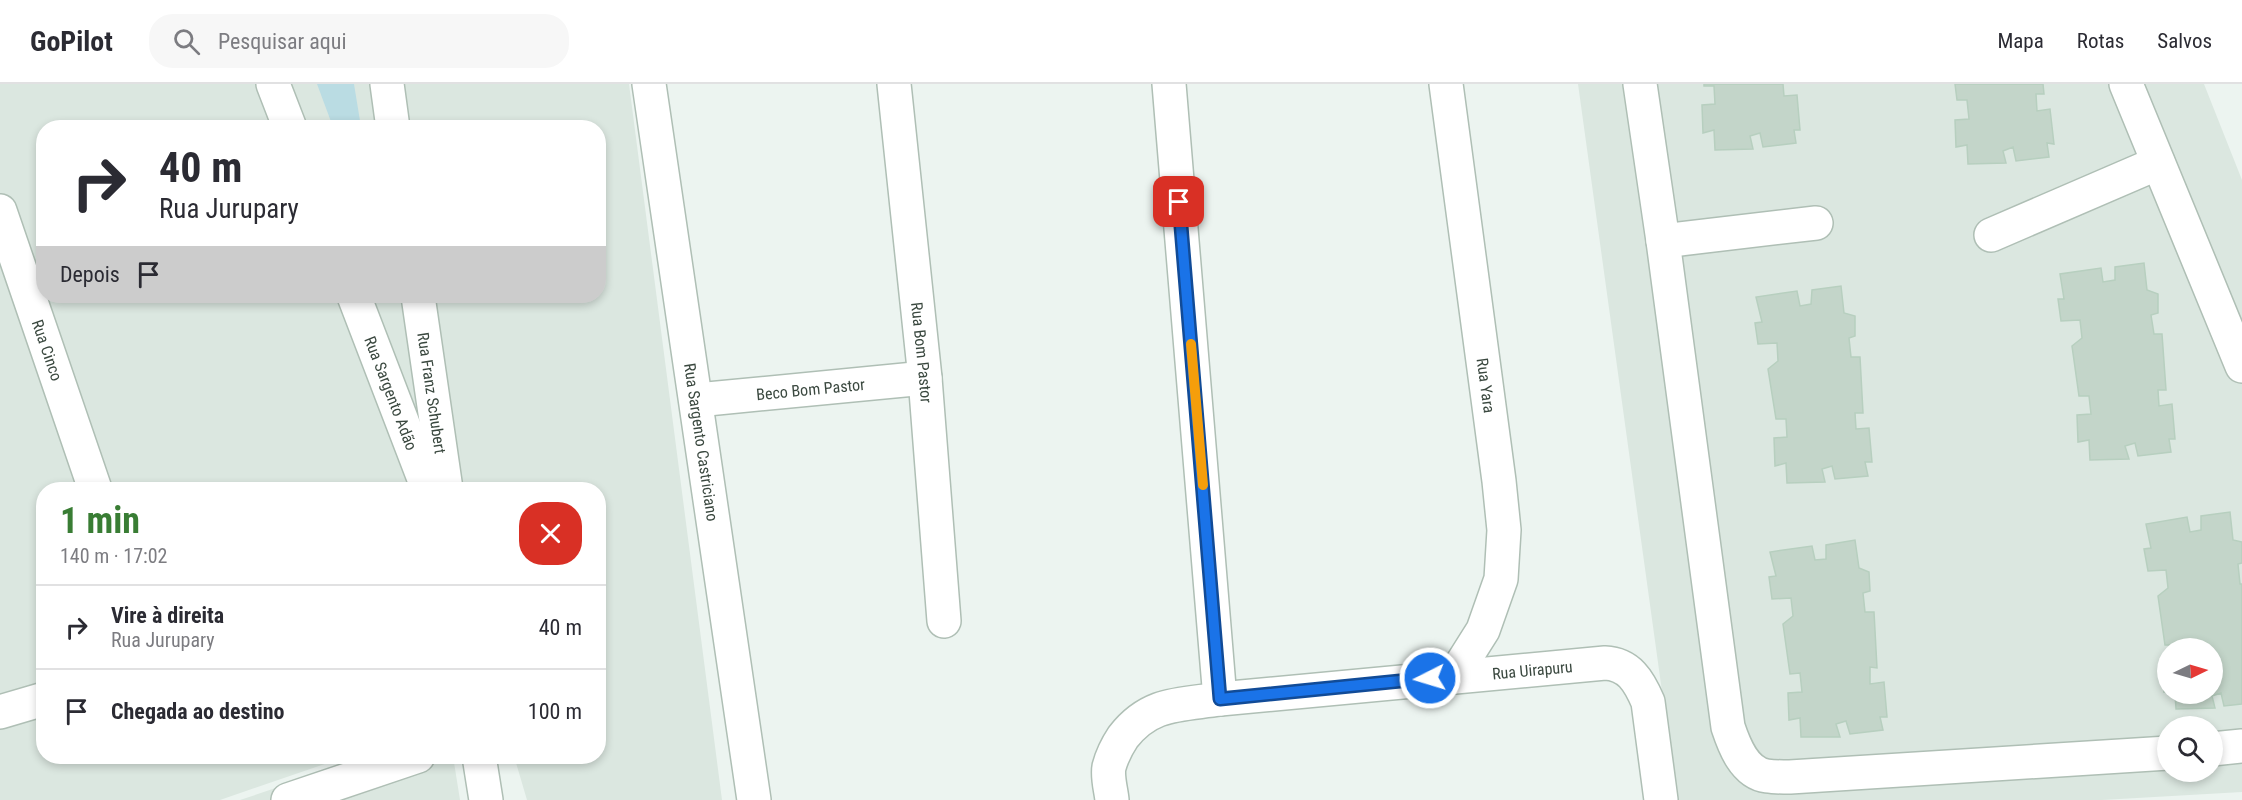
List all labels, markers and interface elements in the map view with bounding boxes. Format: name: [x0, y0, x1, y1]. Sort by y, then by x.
search box: [149, 14, 569, 68]
text: GoPilot: [30, 25, 113, 58]
icon: search: [170, 25, 203, 58]
text: Pesquisar aqui: [218, 29, 347, 54]
text: Mapa: [1997, 29, 2044, 53]
text: Rotas: [2077, 29, 2124, 53]
text: Salvos: [2157, 29, 2212, 53]
text: 40 m: [159, 143, 242, 192]
icon: right: [60, 144, 138, 222]
pin: [1153, 176, 1204, 227]
icon: arrive: [1162, 185, 1195, 218]
text: Rua Jurupary: [159, 193, 299, 225]
icon: arrive: [132, 258, 165, 291]
text: Depois: [60, 262, 120, 287]
street label: Rua Bom Pastor: [907, 301, 936, 404]
street label: Rua Cinco: [28, 317, 66, 383]
street label: Rua Franz Schubert: [413, 331, 450, 455]
street label: Rua Sargento Adão: [360, 334, 421, 453]
street label: Rua Yara: [1473, 357, 1499, 414]
street label: Rua Sargento Castriciano: [680, 362, 722, 523]
street label: Beco Bom Pastor: [755, 375, 866, 404]
text: 1 min: [60, 500, 140, 542]
button: close: [519, 502, 582, 565]
text: 140 m · 17:02: [60, 544, 167, 568]
text: Vire à direita: [111, 603, 224, 628]
icon: right: [60, 611, 93, 644]
text: 40 m: [539, 615, 582, 640]
text: Rua Jurupary: [111, 628, 215, 652]
north arrow: [2157, 638, 2223, 704]
map controls: [2157, 638, 2223, 782]
position arrow: [1398, 646, 1462, 710]
street label: Rua Uirapuru: [1491, 657, 1573, 684]
icon: arrive: [60, 695, 93, 728]
text: Chegada ao destino: [111, 699, 285, 724]
text: 100 m: [528, 699, 582, 724]
button: search: [2157, 716, 2223, 782]

